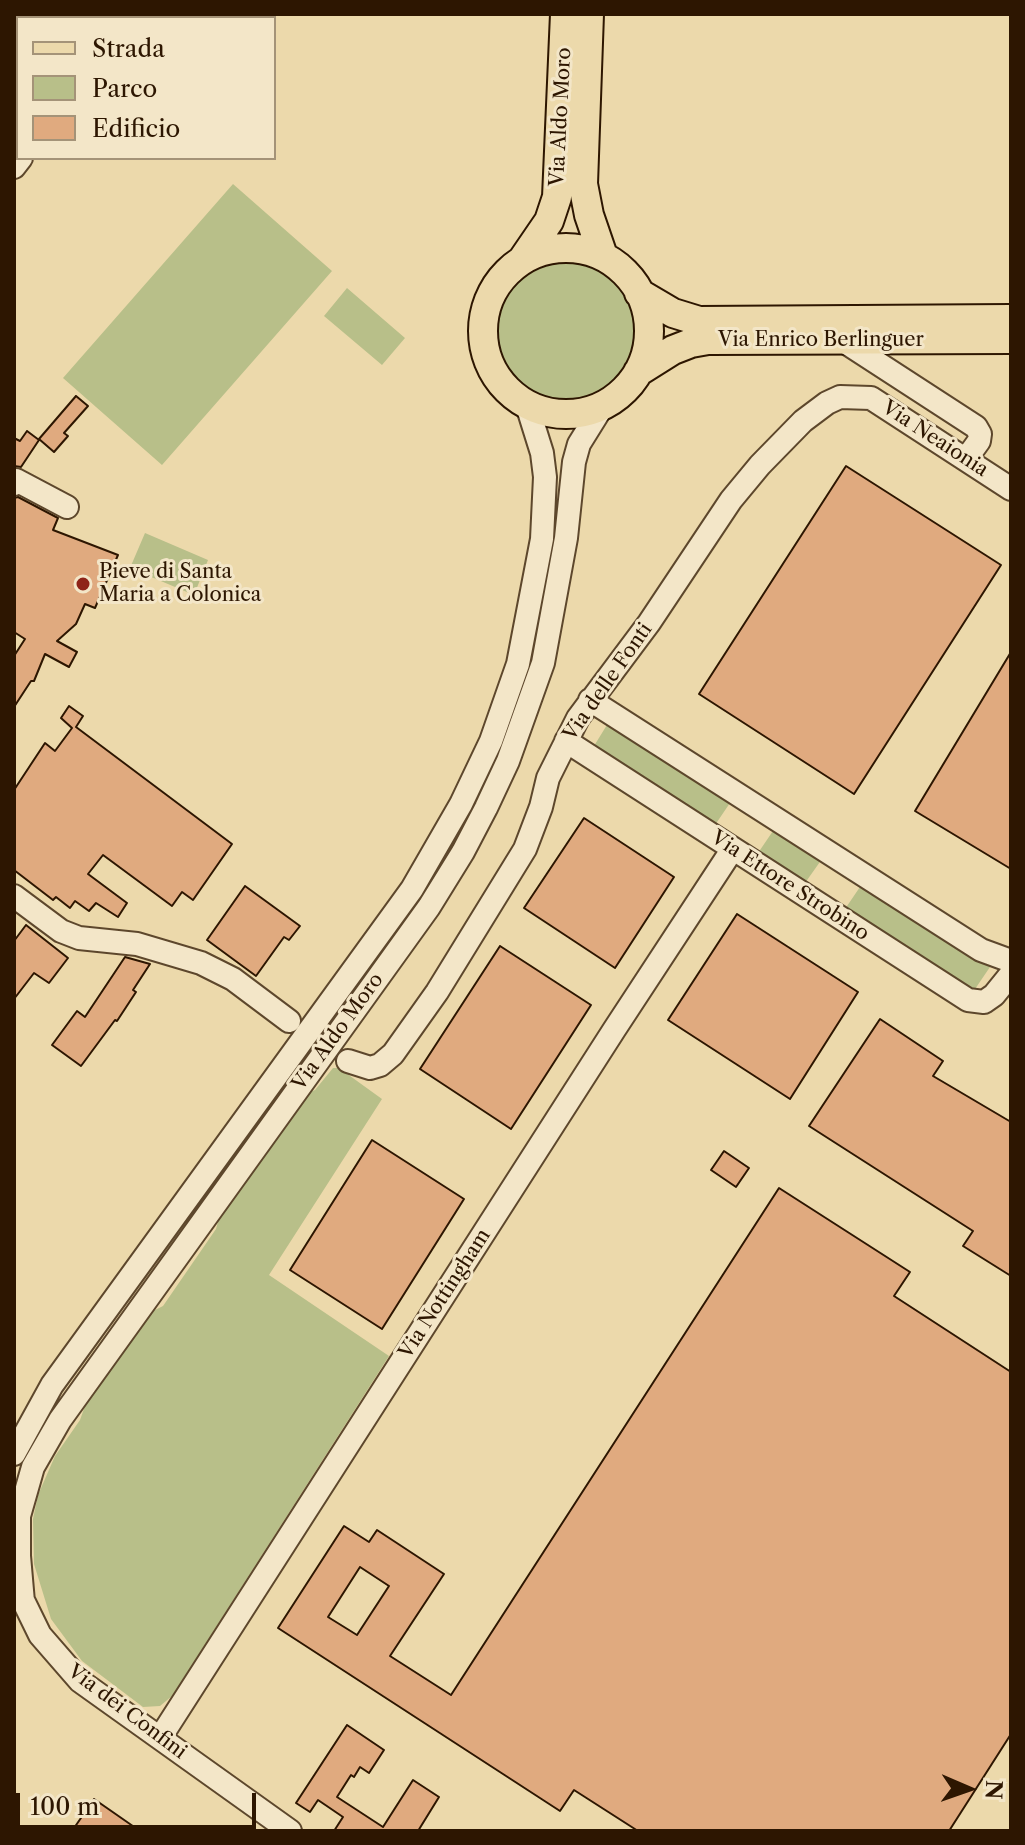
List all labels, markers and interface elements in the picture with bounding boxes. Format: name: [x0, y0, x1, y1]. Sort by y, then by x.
legend: [16, 16, 276, 160]
text: Strada: [92, 34, 165, 63]
street label: Via Aldo Moro: [545, 47, 577, 187]
text: Parco: [92, 74, 157, 103]
text: Edificio: [92, 114, 180, 143]
street label: Via Enrico Berlinguer: [718, 328, 924, 352]
street label: Via Neaionia: [877, 396, 993, 482]
place label: Pieve di Santa Maria a Colonica: [99, 560, 261, 607]
marker: Pieve di Santa Maria a Colonica: [74, 575, 92, 593]
street label: Via delle Fonti: [559, 618, 657, 746]
street label: Via Ettore Strobino: [706, 826, 874, 946]
street label: Via Aldo Moro: [287, 969, 389, 1095]
street label: Via Nottingham: [394, 1225, 496, 1363]
street label: Via dei Confini: [63, 1660, 191, 1764]
north arrow: [929, 1749, 1009, 1829]
scale bar: [20, 1777, 260, 1827]
text: N: [980, 1780, 1007, 1800]
text: 100 m: [30, 1792, 99, 1821]

